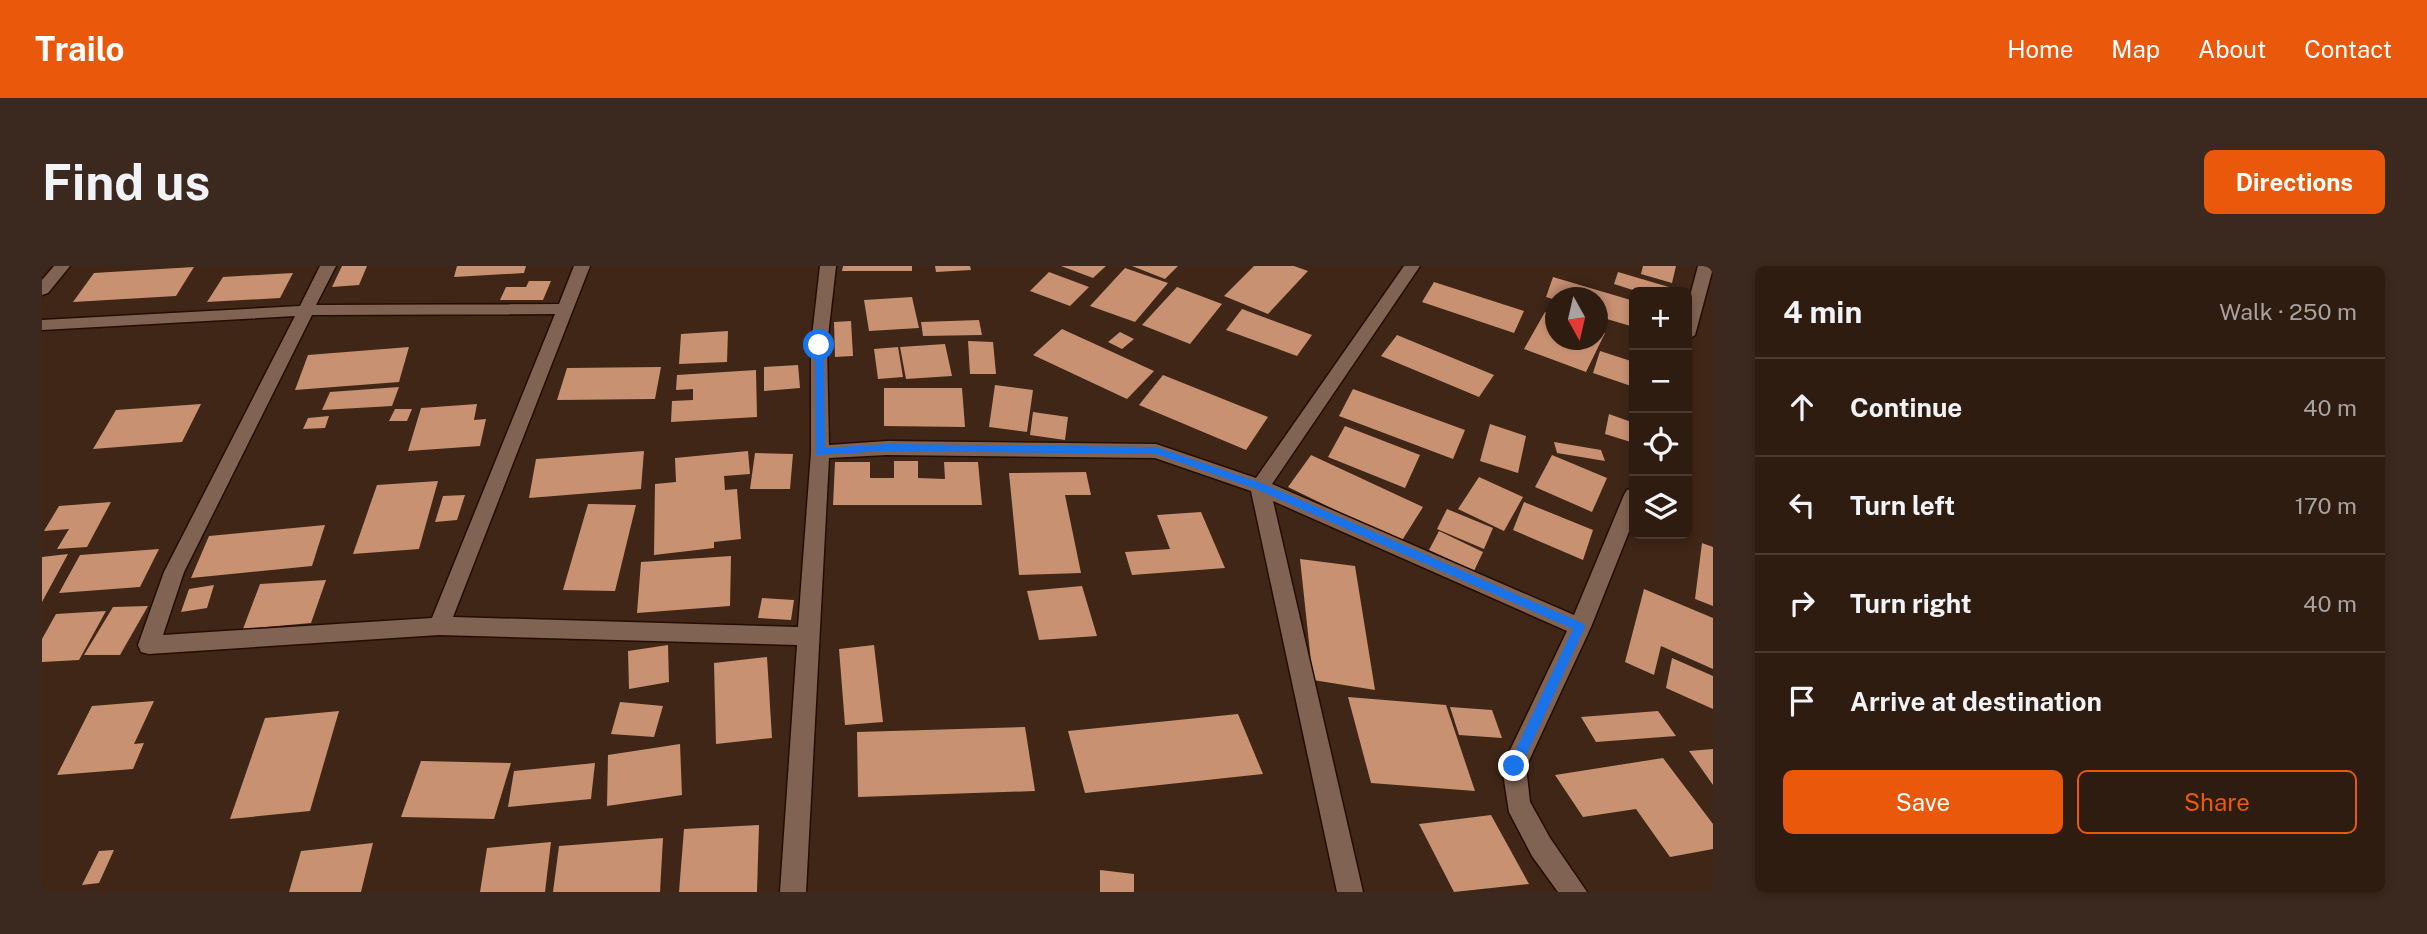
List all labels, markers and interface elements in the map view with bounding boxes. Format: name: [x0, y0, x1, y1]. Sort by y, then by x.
text: Trailo: [35, 30, 125, 68]
text: Home: [2007, 35, 2073, 63]
text: Map: [2111, 35, 2160, 63]
text: About: [2198, 35, 2266, 63]
text: Contact: [2304, 35, 2392, 63]
button: Directions: [2204, 150, 2385, 214]
text: Find us: [42, 153, 210, 211]
north arrow: [1545, 287, 1608, 350]
map controls: [1629, 287, 1692, 539]
button: +: [1629, 287, 1692, 350]
text: 4 min: [1783, 294, 1862, 330]
text: Walk · 250 m: [2219, 298, 2357, 325]
route start: [803, 329, 834, 360]
button: −: [1629, 350, 1692, 413]
icon: ahead: [1783, 388, 1821, 426]
text: Continue: [1850, 392, 1962, 423]
text: 40 m: [2303, 394, 2357, 421]
button: locate: [1629, 413, 1692, 476]
button: layers: [1629, 476, 1692, 539]
icon: left: [1783, 486, 1821, 524]
text: Turn left: [1850, 490, 1955, 521]
text: 170 m: [2295, 492, 2357, 519]
icon: right: [1783, 584, 1821, 622]
text: Turn right: [1850, 588, 1972, 619]
text: 40 m: [2303, 590, 2357, 617]
icon: arrive: [1783, 682, 1821, 720]
text: Arrive at destination: [1850, 686, 2102, 717]
route end: [1498, 750, 1529, 781]
button: Save: [1783, 770, 2063, 834]
button: Share: [2077, 770, 2357, 834]

